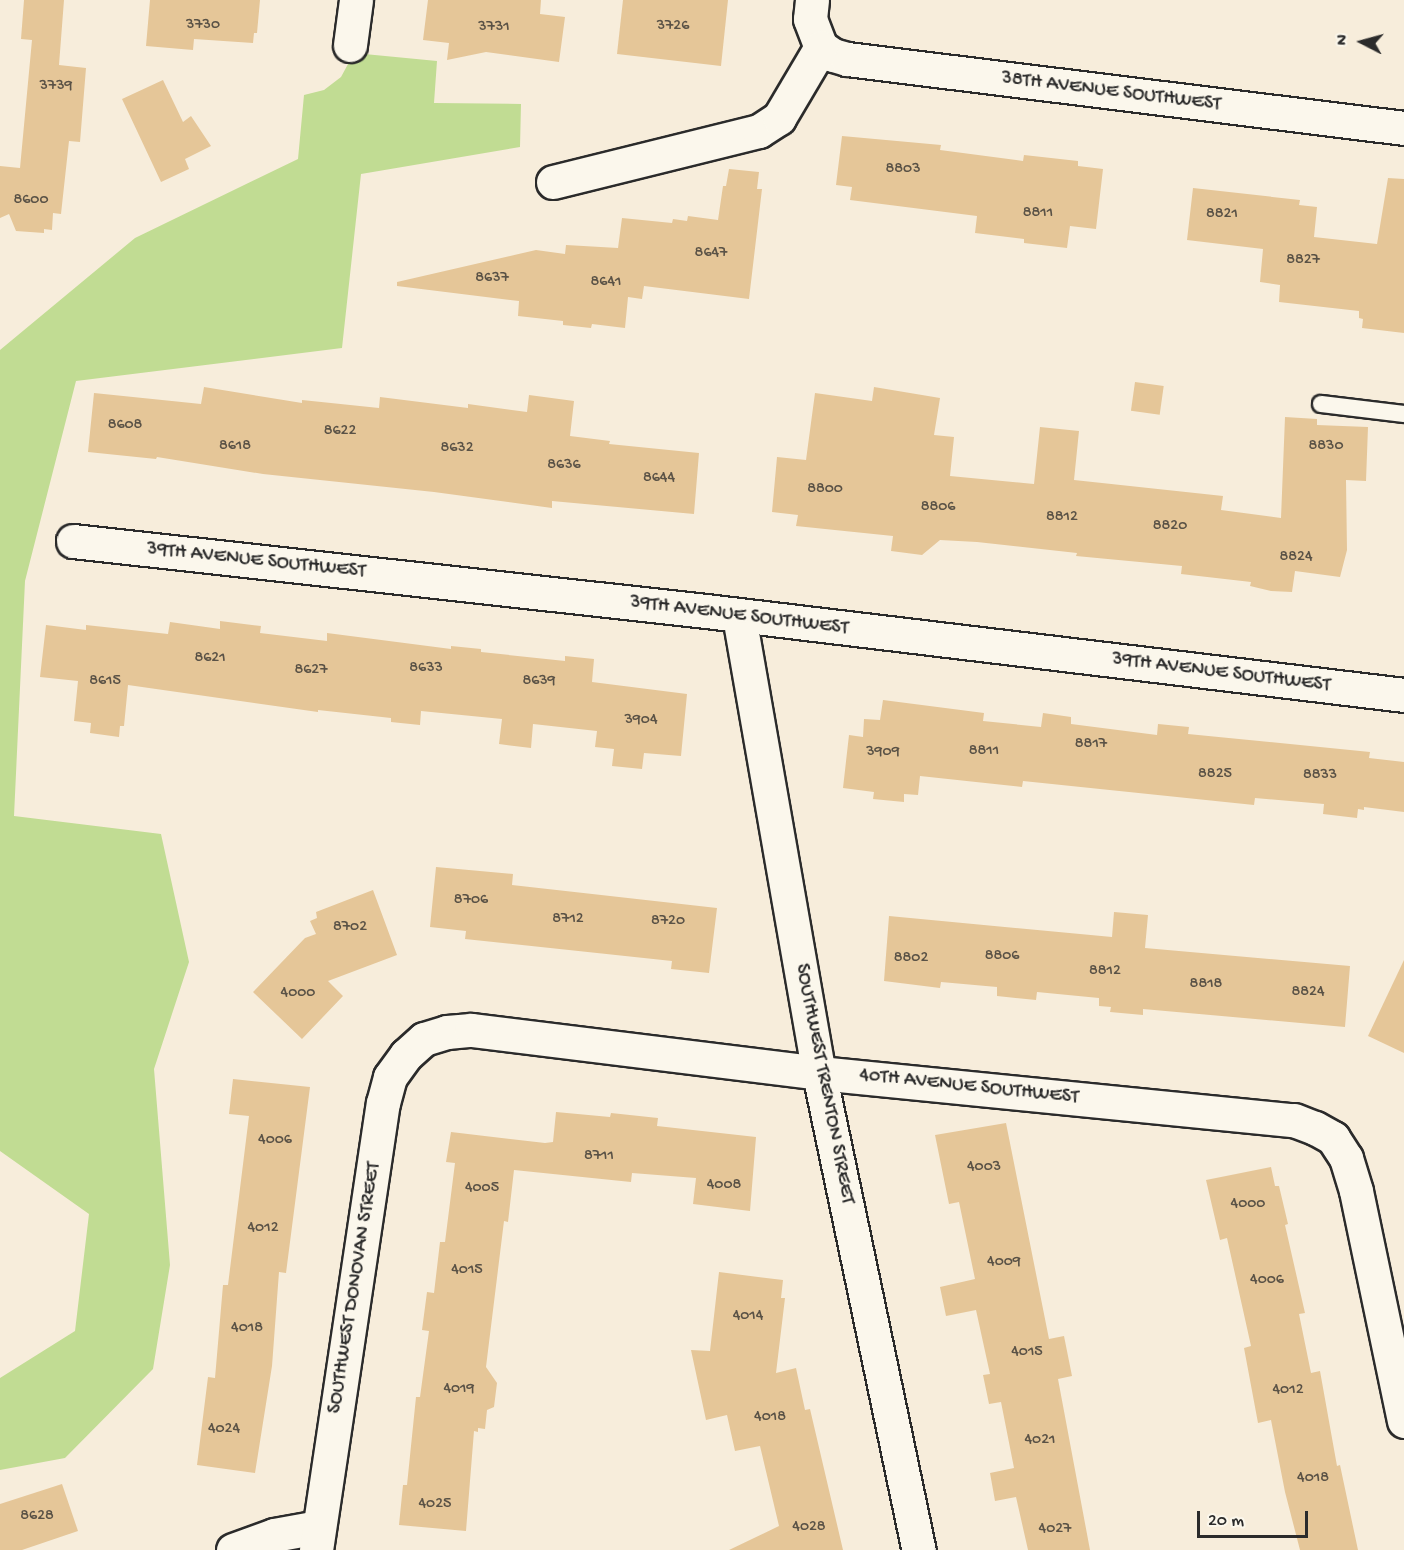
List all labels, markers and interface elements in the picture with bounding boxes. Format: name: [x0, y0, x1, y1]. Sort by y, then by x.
north arrow: [1332, 12, 1392, 72]
house number: 3730: [186, 16, 220, 36]
house number: 3726: [657, 17, 689, 37]
house number: 3731: [478, 18, 510, 38]
text: N: [1334, 34, 1354, 46]
street label: 38TH AVENUE SOUTHWEST: [1000, 67, 1222, 117]
house number: 3739: [40, 77, 72, 97]
house number: 8803: [886, 160, 920, 180]
house number: 8600: [13, 191, 49, 211]
house number: 8811: [1023, 204, 1053, 224]
house number: 8821: [1206, 205, 1238, 225]
house number: 8647: [695, 244, 727, 264]
house number: 8827: [1286, 251, 1320, 271]
house number: 8637: [475, 269, 509, 289]
house number: 8641: [591, 273, 621, 293]
house number: 8608: [108, 416, 142, 436]
house number: 8622: [324, 422, 356, 442]
house number: 8618: [219, 437, 251, 457]
house number: 8830: [1309, 437, 1343, 457]
house number: 8632: [440, 439, 474, 459]
house number: 8636: [547, 456, 581, 476]
house number: 8644: [643, 469, 675, 489]
house number: 8800: [807, 480, 843, 500]
house number: 8806: [921, 498, 955, 518]
house number: 8812: [1046, 508, 1078, 528]
house number: 8820: [1153, 517, 1187, 537]
street label: 39TH AVENUE SOUTHWEST: [145, 538, 367, 584]
house number: 8824: [1280, 548, 1312, 568]
street label: 39TH AVENUE SOUTHWEST: [628, 591, 850, 641]
street label: 39TH AVENUE SOUTHWEST: [1110, 648, 1332, 698]
house number: 8621: [194, 649, 226, 669]
house number: 8633: [409, 659, 443, 679]
house number: 8627: [294, 661, 328, 681]
house number: 8615: [89, 672, 121, 692]
house number: 8639: [522, 672, 556, 692]
house number: 3904: [625, 711, 657, 731]
house number: 8817: [1075, 735, 1107, 755]
house number: 8811: [969, 742, 999, 762]
house number: 3909: [866, 743, 900, 763]
house number: 8825: [1198, 765, 1232, 785]
house number: 8833: [1303, 766, 1337, 786]
house number: 8706: [454, 891, 488, 911]
house number: 8712: [552, 910, 584, 930]
house number: 8720: [651, 912, 685, 932]
house number: 8702: [333, 918, 367, 938]
house number: 8806: [985, 947, 1019, 967]
house number: 8802: [894, 949, 928, 969]
street label: SOUTHWEST TRENTON STREET: [789, 962, 859, 1206]
house number: 8812: [1089, 962, 1121, 982]
house number: 8818: [1190, 975, 1222, 995]
house number: 8824: [1292, 983, 1324, 1003]
house number: 4000: [281, 984, 315, 1004]
street label: 40TH AVENUE SOUTHWEST: [858, 1064, 1080, 1110]
house number: 4006: [258, 1131, 292, 1151]
house number: 8711: [584, 1147, 614, 1167]
house number: 4003: [967, 1158, 1001, 1178]
street label: SOUTHWEST DONOVAN STREET: [323, 1161, 387, 1415]
house number: 4008: [707, 1176, 741, 1196]
house number: 4005: [465, 1179, 499, 1199]
house number: 4000: [1231, 1195, 1265, 1215]
house number: 4012: [248, 1219, 278, 1239]
house number: 4009: [987, 1253, 1021, 1273]
house number: 4015: [451, 1261, 483, 1281]
house number: 4006: [1250, 1271, 1284, 1291]
house number: 4014: [733, 1307, 763, 1327]
house number: 4018: [231, 1319, 263, 1339]
house number: 4015: [1011, 1343, 1043, 1363]
house number: 4019: [443, 1380, 475, 1400]
house number: 4012: [1273, 1381, 1303, 1401]
house number: 4018: [754, 1408, 786, 1428]
house number: 4024: [208, 1420, 240, 1440]
house number: 4021: [1025, 1431, 1055, 1451]
house number: 4018: [1297, 1469, 1329, 1489]
house number: 4025: [419, 1495, 451, 1515]
scale bar: [1200, 1499, 1311, 1537]
house number: 8628: [20, 1507, 54, 1527]
text: 20 m: [1208, 1511, 1244, 1532]
house number: 4028: [792, 1518, 826, 1538]
house number: 4027: [1039, 1520, 1071, 1540]

